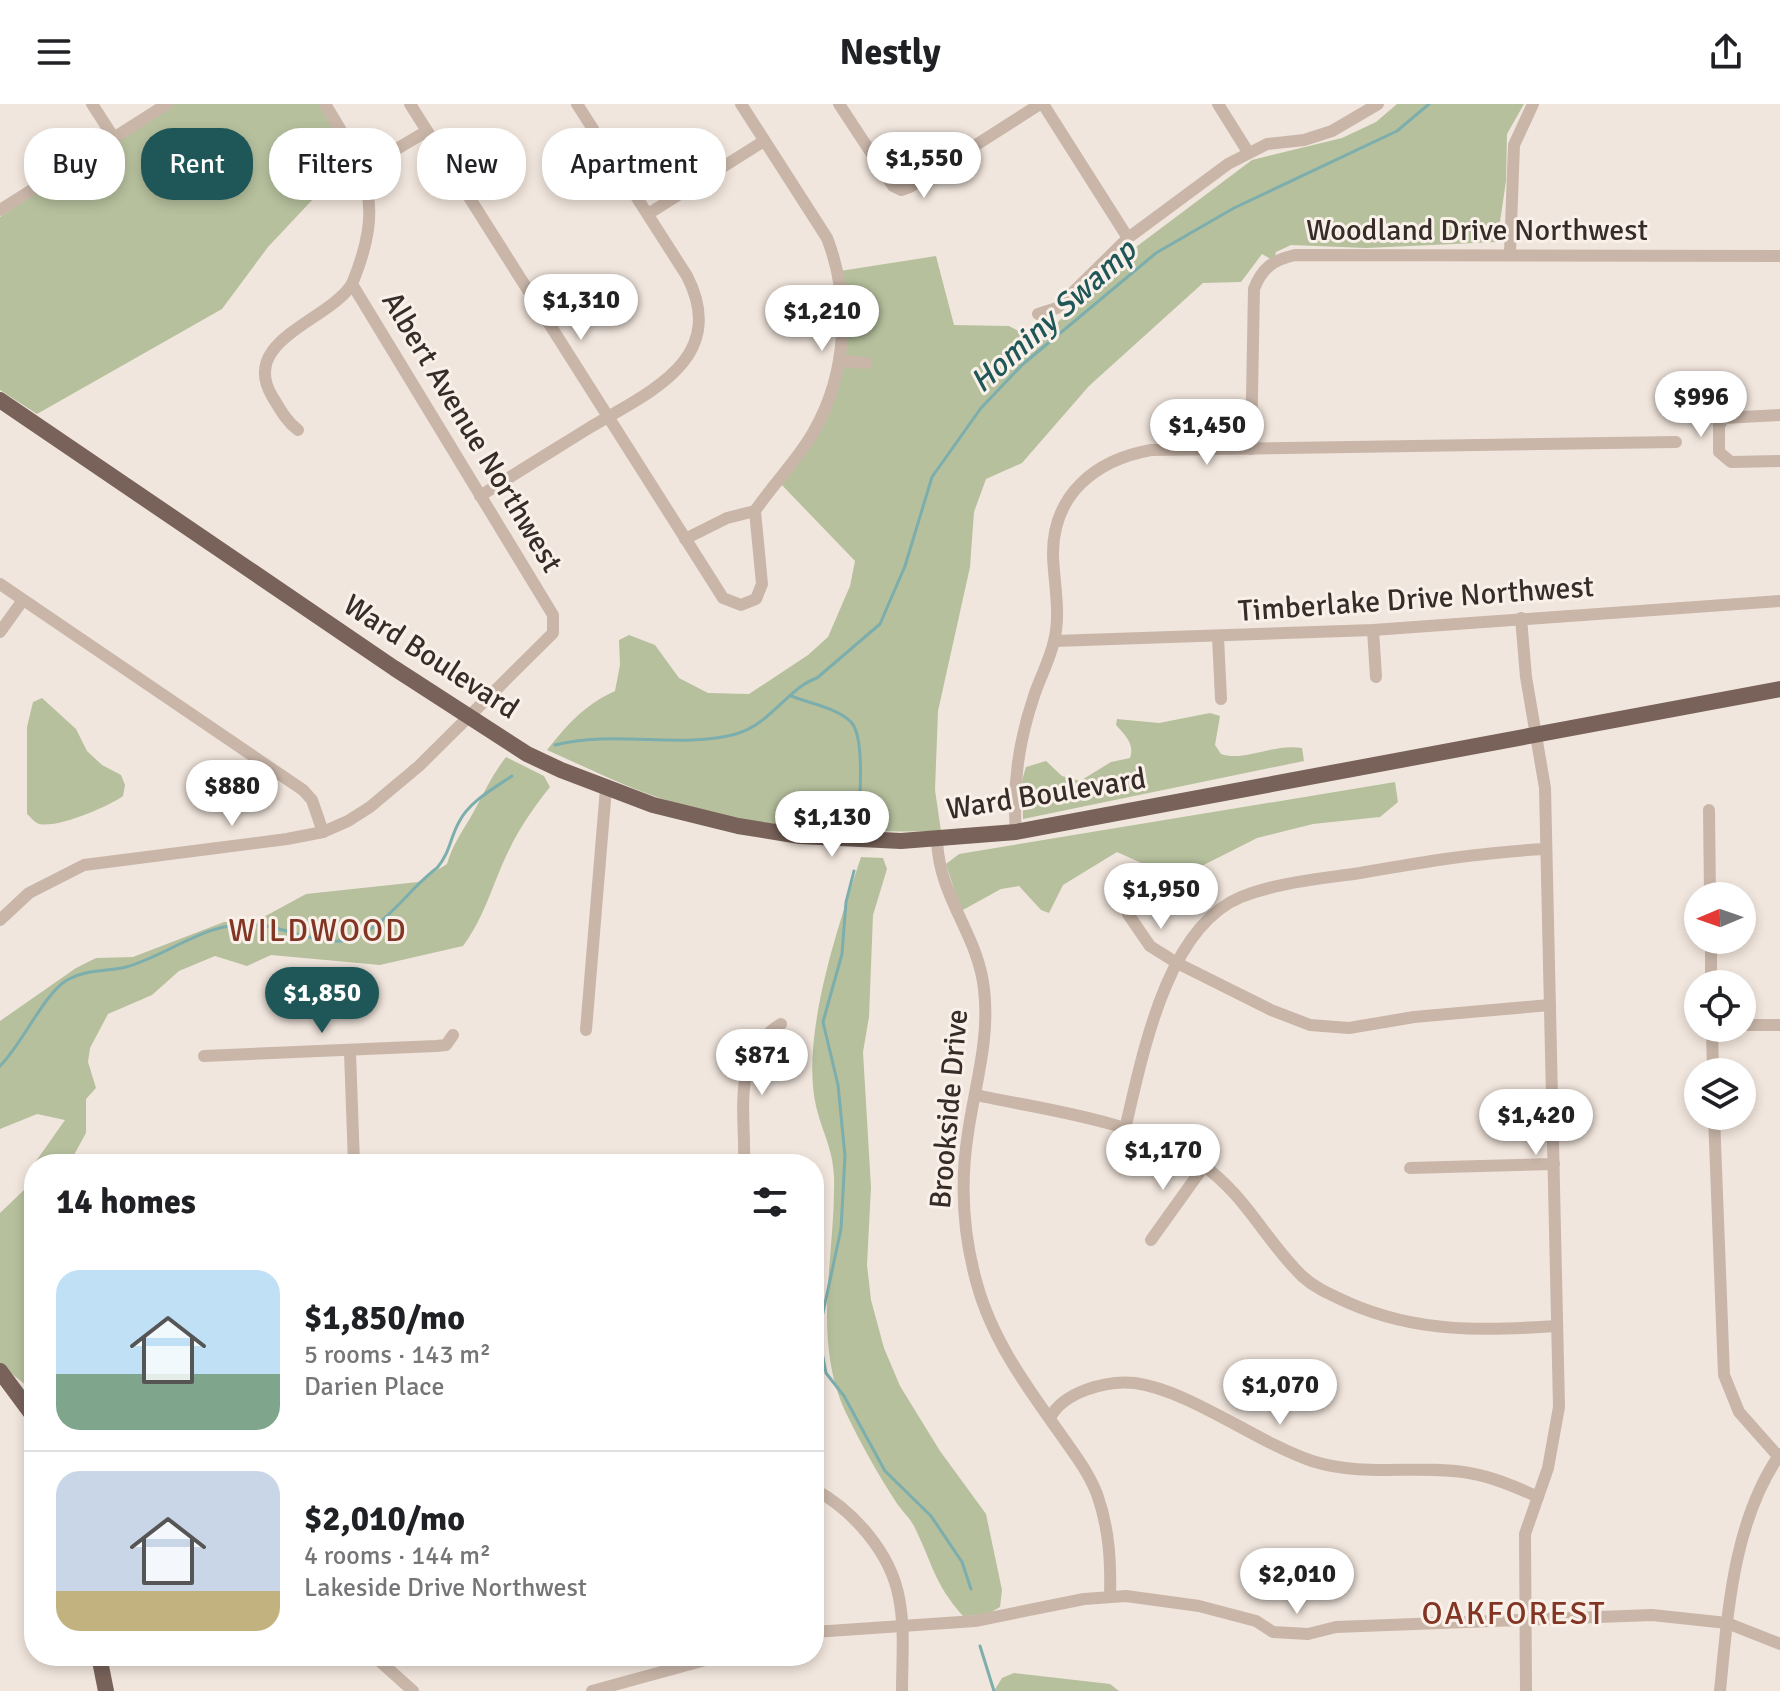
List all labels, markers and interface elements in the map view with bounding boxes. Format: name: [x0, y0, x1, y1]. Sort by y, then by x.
icon: menu: [32, 30, 76, 74]
text: Nestly: [839, 30, 941, 75]
icon: share: [1704, 30, 1748, 74]
chip: Buy: [24, 128, 125, 200]
chip: Rent: [141, 128, 253, 200]
chip: Filters: [269, 128, 401, 200]
chip: New: [417, 128, 526, 200]
chip: Apartment: [542, 128, 726, 200]
pin: $1,550: [859, 132, 989, 200]
text: $1,550: [885, 142, 963, 174]
street label: Woodland Drive Northwest: [1306, 212, 1648, 249]
water label: Hominy Swamp: [962, 230, 1146, 401]
pin: $1,310: [516, 274, 646, 342]
text: $1,310: [542, 284, 620, 316]
street label: Albert Avenue Northwest: [374, 285, 570, 579]
pin: $1,210: [757, 285, 887, 353]
text: $1,210: [783, 295, 861, 327]
pin: $996: [1654, 371, 1748, 439]
text: $996: [1673, 381, 1729, 413]
pin: $1,450: [1142, 399, 1272, 467]
text: $1,450: [1168, 409, 1246, 441]
street label: Timberlake Drive Northwest: [1237, 568, 1595, 630]
street label: Ward Boulevard: [336, 587, 526, 727]
pin: $880: [185, 760, 279, 828]
street label: Ward Boulevard: [944, 760, 1148, 828]
text: $880: [204, 770, 260, 802]
pin: $1,130: [767, 791, 897, 859]
text: $1,130: [793, 801, 871, 833]
pin: $1,950: [1096, 863, 1226, 931]
text: $1,950: [1122, 873, 1200, 905]
north arrow: [1684, 882, 1756, 954]
map controls: [1684, 882, 1756, 1130]
district label: WILDWOOD: [228, 911, 408, 950]
pin: $1,850: [257, 967, 387, 1035]
button: locate: [1684, 970, 1756, 1042]
text: $1,850: [283, 977, 361, 1009]
street label: Brookside Drive: [922, 1008, 976, 1210]
pin: $871: [715, 1029, 809, 1097]
text: $871: [734, 1039, 790, 1071]
button: layers: [1684, 1058, 1756, 1130]
pin: $1,420: [1471, 1089, 1601, 1157]
text: $1,420: [1497, 1099, 1575, 1131]
pin: $1,170: [1098, 1124, 1228, 1192]
text: $1,170: [1124, 1134, 1202, 1166]
icon: filters: [748, 1180, 792, 1224]
text: 14 homes: [56, 1181, 196, 1223]
text: $1,850/mo: [304, 1297, 465, 1339]
icon: home: [120, 1302, 216, 1398]
text: 5 rooms · 143 m²: [304, 1339, 491, 1371]
pin: $1,070: [1215, 1359, 1345, 1427]
text: $1,070: [1241, 1369, 1319, 1401]
text: Darien Place: [304, 1371, 444, 1403]
text: $2,010/mo: [304, 1498, 465, 1540]
icon: home: [120, 1503, 216, 1599]
text: 4 rooms · 144 m²: [304, 1540, 491, 1572]
pin: $2,010: [1232, 1548, 1362, 1616]
text: $2,010: [1258, 1558, 1336, 1590]
text: Lakeside Drive Northwest: [304, 1572, 587, 1604]
district label: OAKFOREST: [1422, 1594, 1606, 1633]

